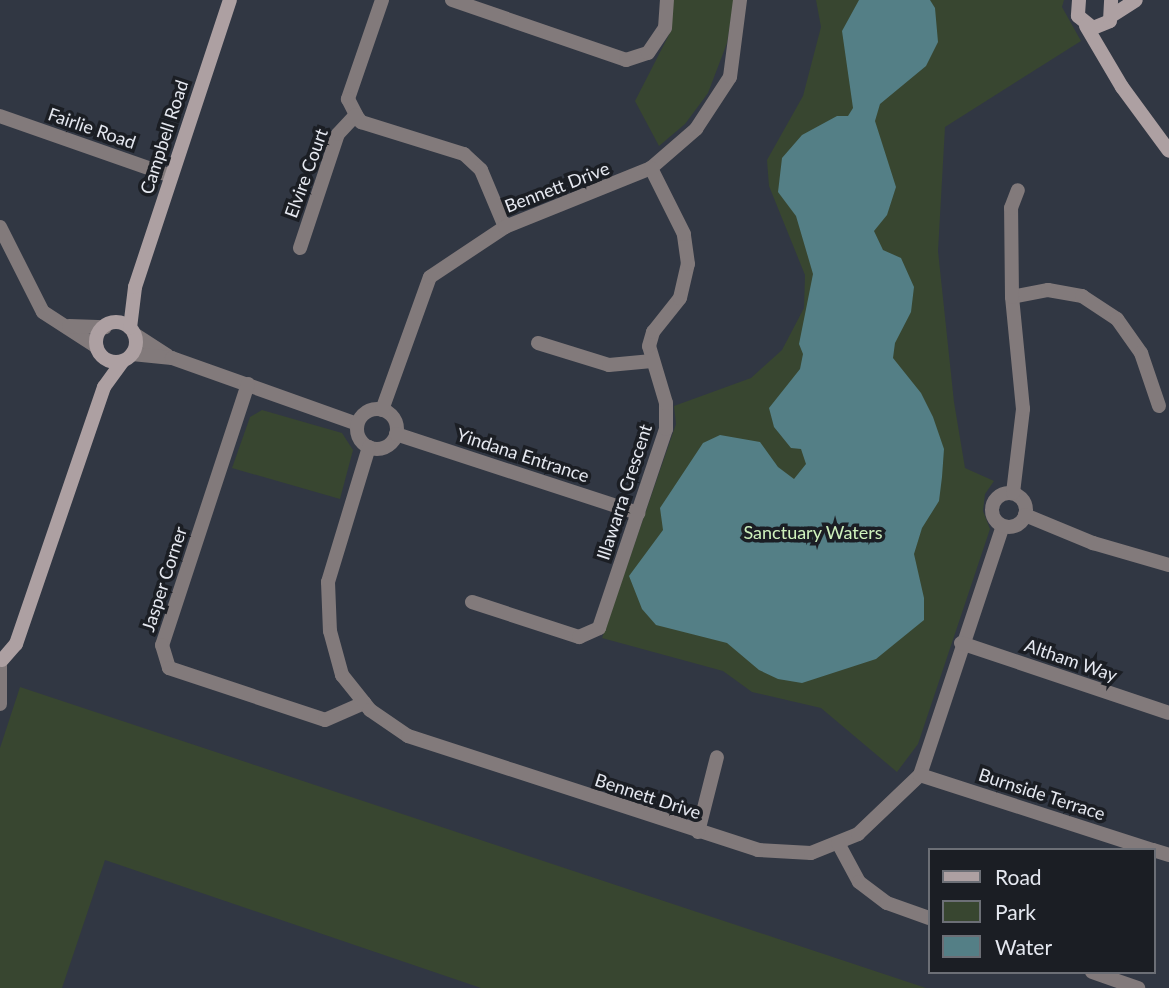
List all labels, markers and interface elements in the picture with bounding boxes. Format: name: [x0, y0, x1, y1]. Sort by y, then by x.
street label: Campbell Road: [135, 77, 193, 197]
street label: Fairlie Road: [45, 103, 139, 153]
street label: Elvire Court: [280, 125, 332, 221]
street label: Bennett Drive: [502, 157, 612, 217]
street label: Illawarra Crescent: [592, 421, 656, 563]
street label: Yindana Entrance: [454, 423, 592, 487]
park label: Sanctuary Waters: [743, 521, 883, 543]
street label: Jasper Corner: [137, 524, 191, 634]
street label: Altham Way: [1022, 634, 1120, 686]
street label: Burnside Terrace: [976, 763, 1108, 825]
street label: Bennett Drive: [592, 769, 704, 823]
legend: [928, 848, 1155, 974]
text: Road: [995, 864, 1042, 889]
text: Park: [995, 899, 1036, 924]
text: Water: [995, 934, 1052, 959]

